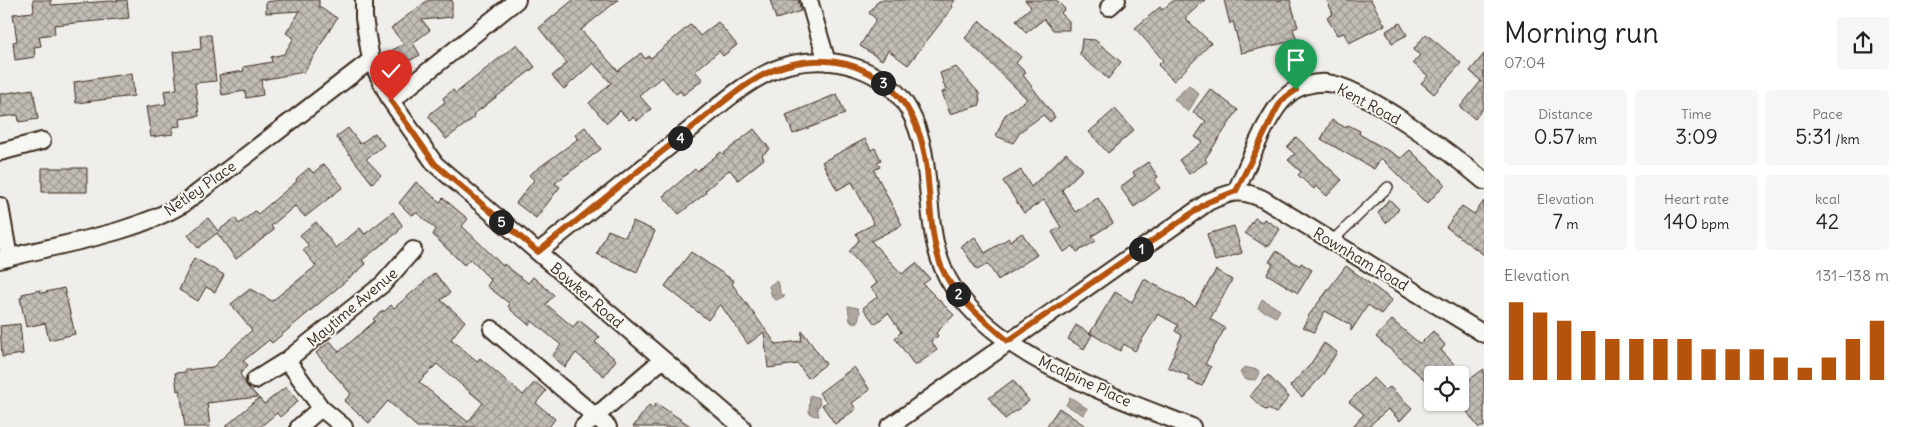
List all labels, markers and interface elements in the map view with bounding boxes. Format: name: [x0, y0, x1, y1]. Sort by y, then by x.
text: Morning run: [1504, 15, 1659, 51]
button: share: [1837, 17, 1889, 69]
pin: [1275, 39, 1317, 90]
icon: arrive: [1282, 46, 1310, 74]
pin: [370, 50, 412, 101]
text: 07:04: [1504, 52, 1546, 72]
icon: check: [377, 57, 405, 85]
pin: 3: [870, 70, 896, 96]
text: 3: [880, 74, 887, 92]
street label: Kent Road: [1334, 79, 1404, 129]
text: Distance: [1538, 105, 1593, 123]
text: Time: [1681, 105, 1712, 123]
text: Pace: [1812, 105, 1843, 123]
text: 0.57: [1534, 123, 1574, 150]
text: 3:09: [1675, 123, 1718, 150]
text: 5:31: [1795, 123, 1832, 150]
pin: 4: [668, 126, 692, 150]
text: 4: [676, 129, 685, 147]
text: km: [1574, 130, 1597, 148]
text: /km: [1832, 130, 1860, 148]
street label: Netley Place: [160, 156, 240, 220]
text: Elevation: [1537, 190, 1594, 208]
text: Heart rate: [1664, 190, 1729, 208]
text: kcal: [1815, 190, 1840, 208]
text: 7: [1553, 208, 1563, 235]
text: 140: [1664, 208, 1698, 235]
text: 42: [1816, 208, 1839, 235]
pin: 5: [488, 210, 514, 234]
text: 5: [497, 213, 506, 231]
text: m: [1563, 215, 1578, 233]
text: bpm: [1698, 215, 1729, 233]
street label: Rownham Road: [1310, 223, 1412, 295]
pin: 1: [1128, 236, 1154, 262]
text: 1: [1139, 240, 1144, 258]
street label: Bowker Road: [547, 258, 628, 332]
street label: Maytime Avenue: [303, 264, 401, 350]
text: Elevation: [1504, 265, 1570, 285]
text: 131–138 m: [1816, 265, 1889, 285]
pin: 2: [946, 282, 970, 306]
text: 2: [955, 285, 962, 303]
street label: Mcalpine Place: [1036, 351, 1134, 411]
map controls: [1424, 366, 1469, 411]
button: locate: [1424, 366, 1469, 411]

